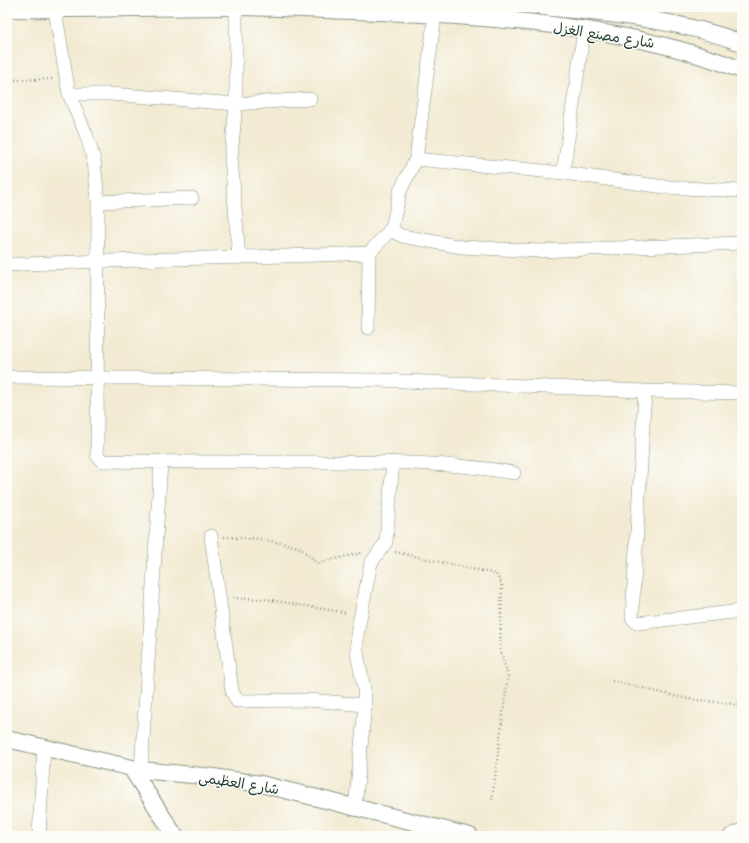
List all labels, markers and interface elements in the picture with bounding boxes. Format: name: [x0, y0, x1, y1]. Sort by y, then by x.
street label: شارع مصنع الغزل: [552, 17, 656, 54]
street label: شارع العظيمى: [197, 767, 281, 799]

